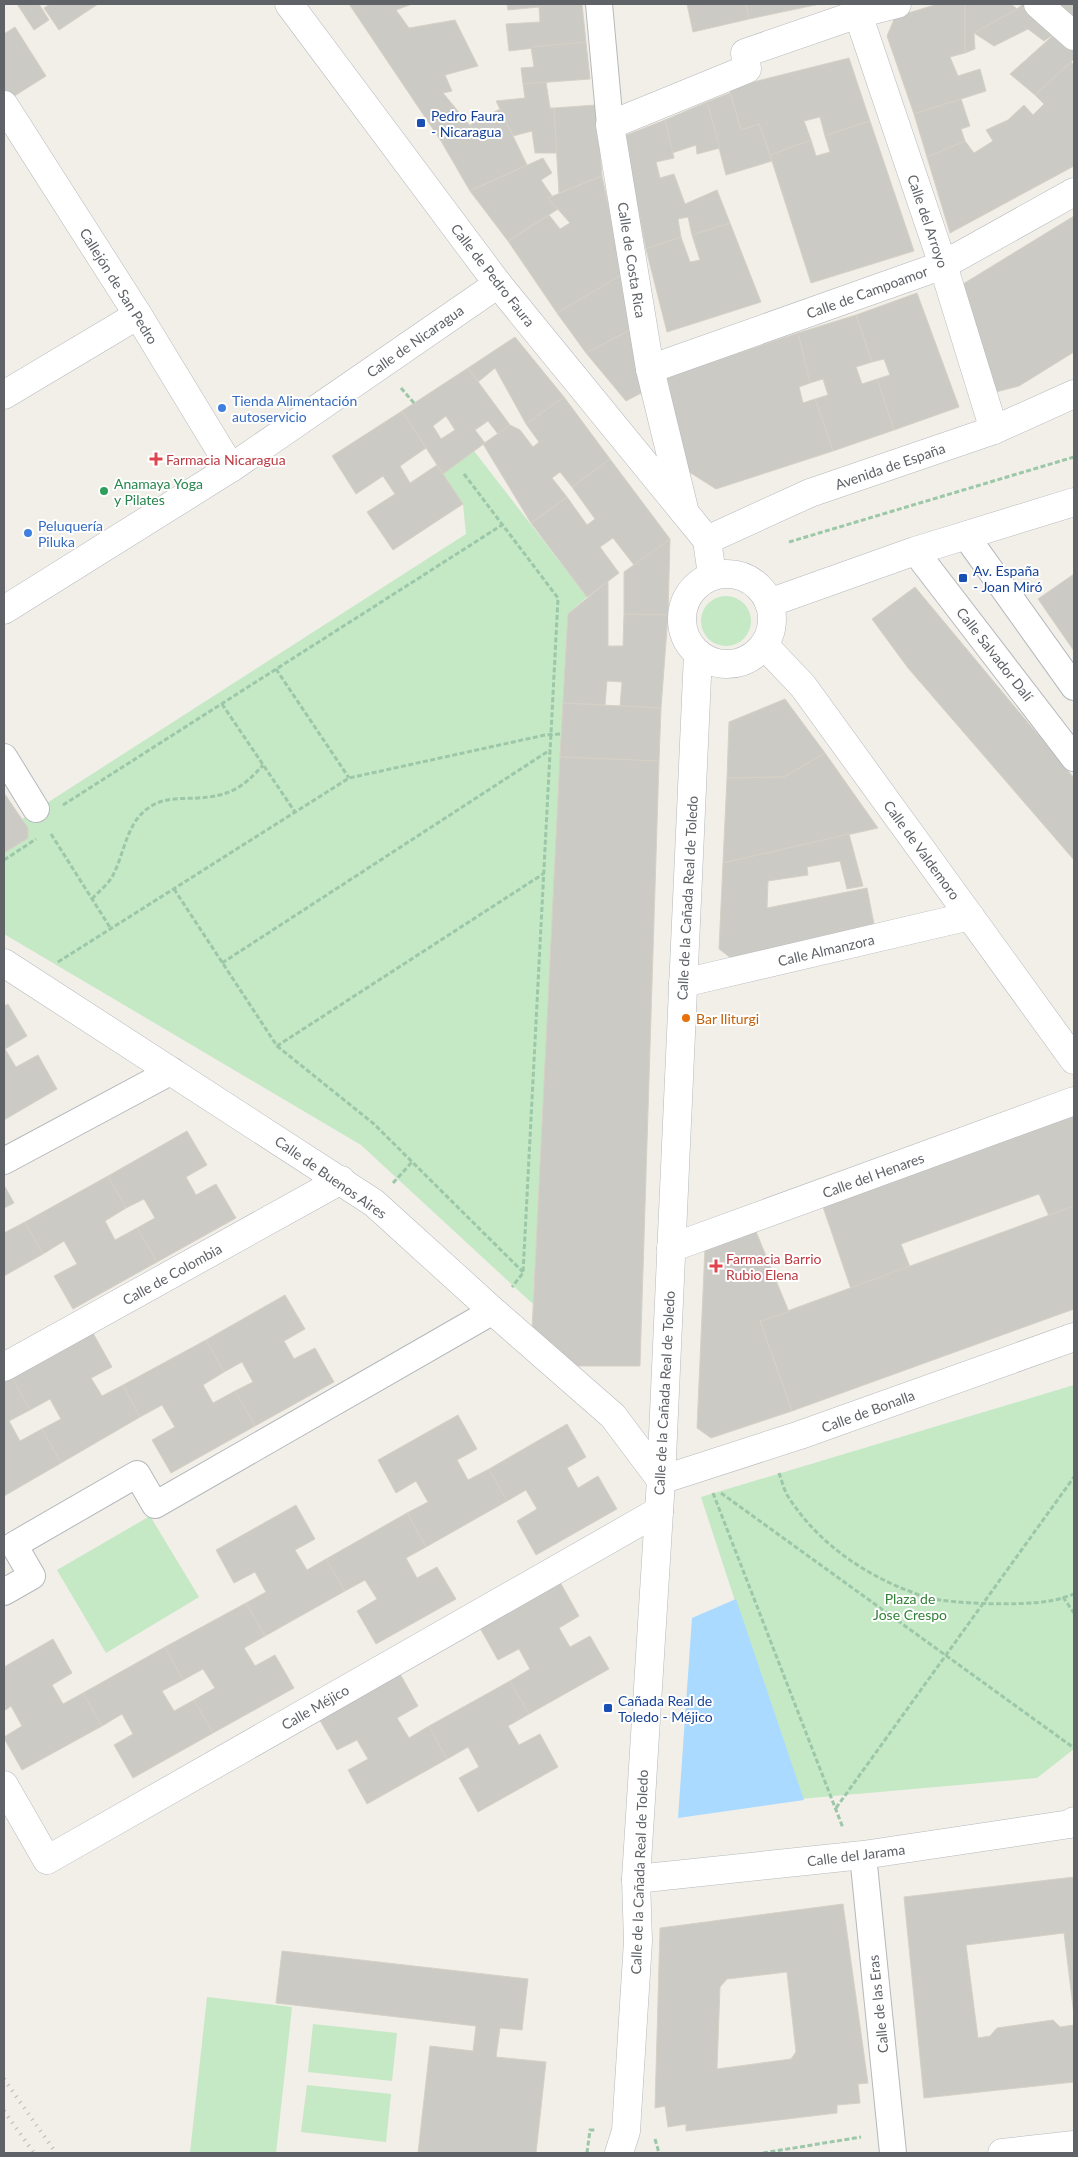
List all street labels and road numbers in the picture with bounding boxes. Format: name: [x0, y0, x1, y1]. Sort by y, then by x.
street label: Calle del Arroyo: [904, 172, 952, 270]
street label: Calle de Costa Rica: [614, 201, 650, 319]
street label: Calle de Pedro Faura: [448, 220, 538, 330]
street label: Callejón de San Pedro: [76, 225, 162, 347]
street label: Calle de Campoamor: [804, 262, 930, 322]
street label: Calle de Nicaragua: [363, 301, 467, 381]
street label: Avenida de España: [833, 439, 947, 493]
street label: Calle Salvador Dalí: [953, 604, 1037, 705]
street label: Calle de la Cañada Real de Toledo: [673, 795, 701, 1001]
street label: Calle de Valdemoro: [880, 797, 964, 903]
street label: Calle Almanzora: [776, 931, 876, 969]
street label: Calle de Buenos Aires: [272, 1132, 390, 1222]
street label: Calle del Henares: [820, 1149, 926, 1201]
street label: Calle de Colombia: [119, 1240, 225, 1308]
street label: Calle de la Cañada Real de Toledo: [650, 1290, 678, 1496]
street label: Calle de Bonalla: [819, 1386, 917, 1436]
street label: Calle Méjico: [278, 1681, 352, 1733]
street label: Calle de la Cañada Real de Toledo: [627, 1769, 651, 1975]
street label: Calle del Jarama: [806, 1841, 906, 1869]
street label: Calle de las Eras: [864, 1954, 892, 2054]

